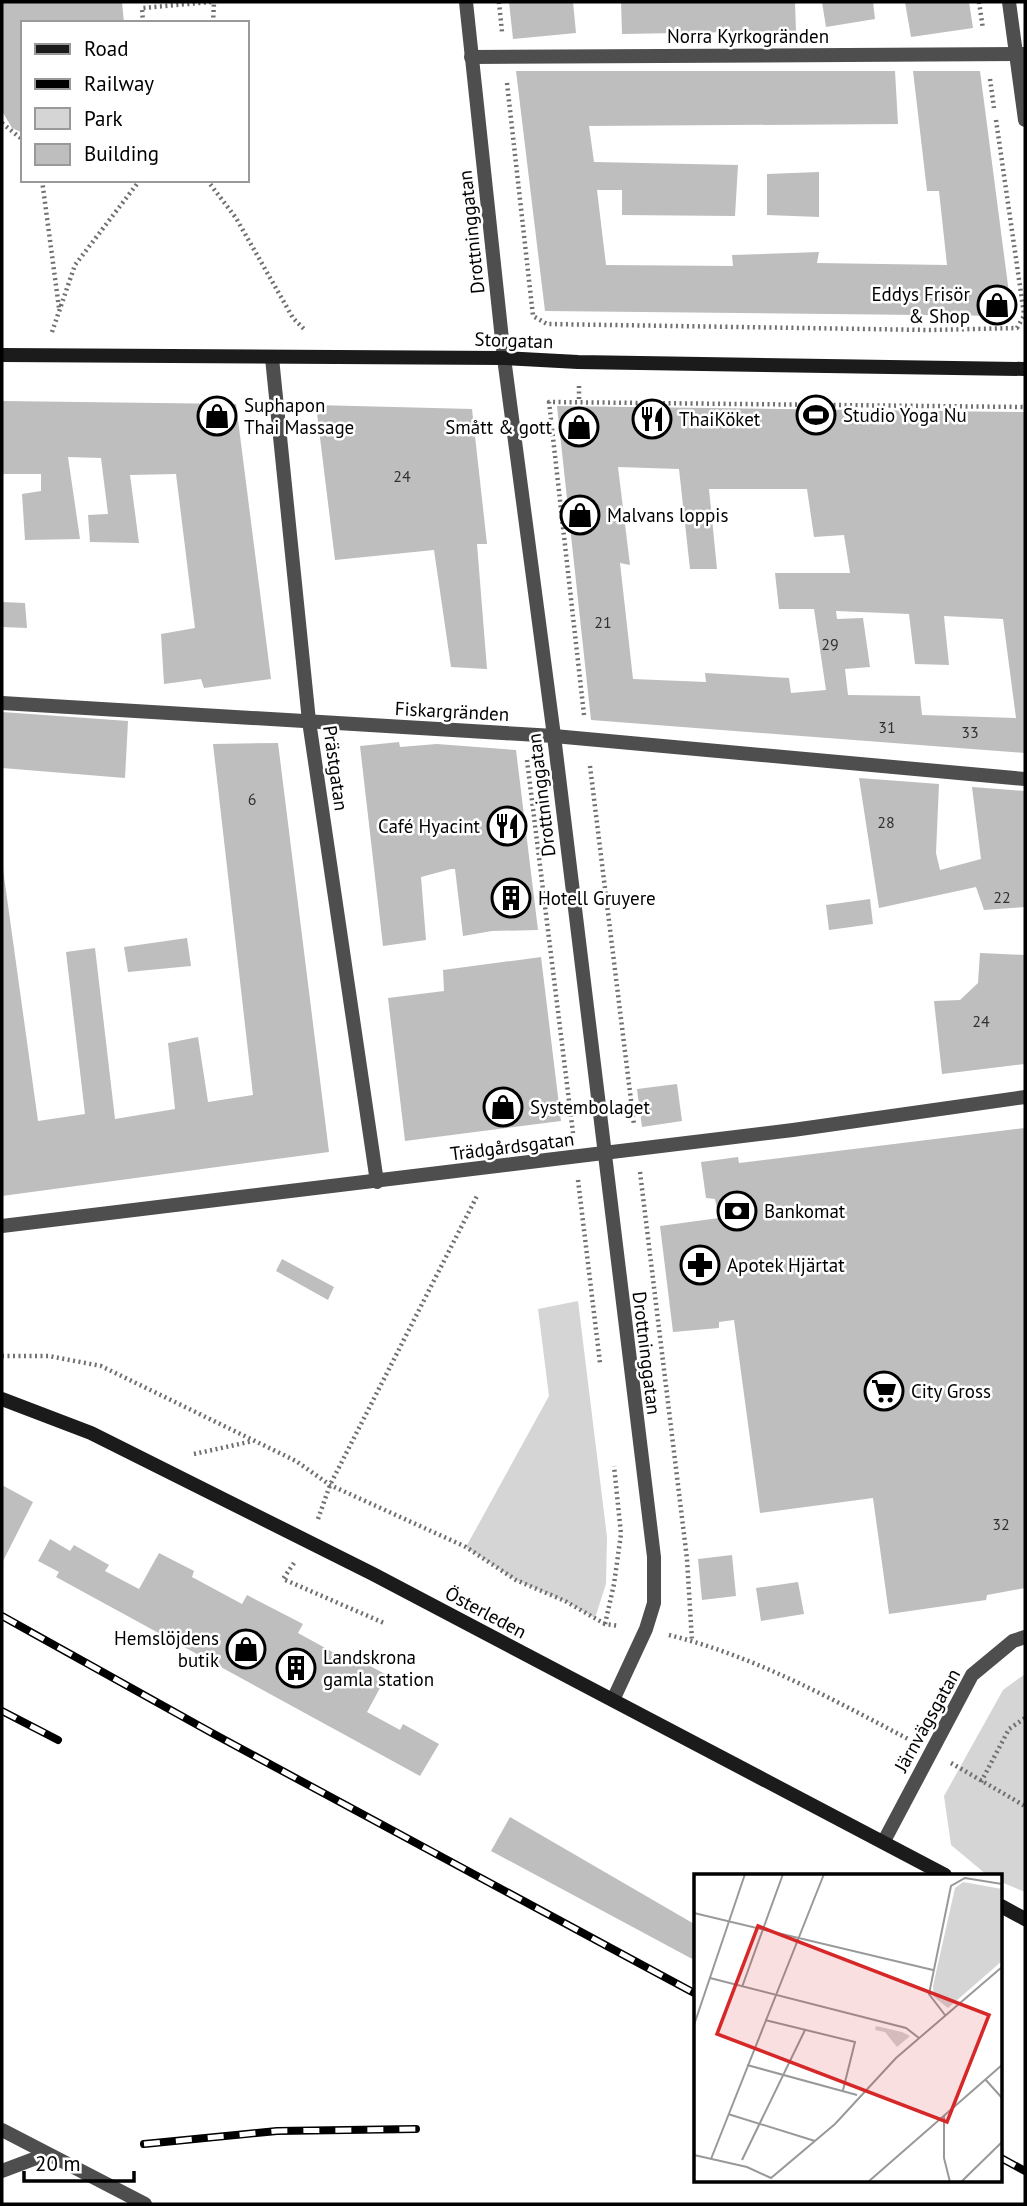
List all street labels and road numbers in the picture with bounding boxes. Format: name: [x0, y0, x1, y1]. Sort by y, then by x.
street label: Norra Kyrkogränden: [667, 24, 829, 48]
street label: Drottninggatan: [453, 169, 489, 295]
street label: Storgatan: [474, 327, 554, 353]
street label: Fiskargränden: [394, 696, 510, 726]
street label: Prästgatan: [318, 724, 354, 812]
street label: Drottninggatan: [522, 732, 560, 858]
street label: Trädgårdsgatan: [449, 1126, 575, 1166]
street label: Drottninggatan: [628, 1290, 666, 1416]
street label: Österleden: [441, 1581, 531, 1643]
street label: Järnvägsgatan: [888, 1664, 965, 1777]

